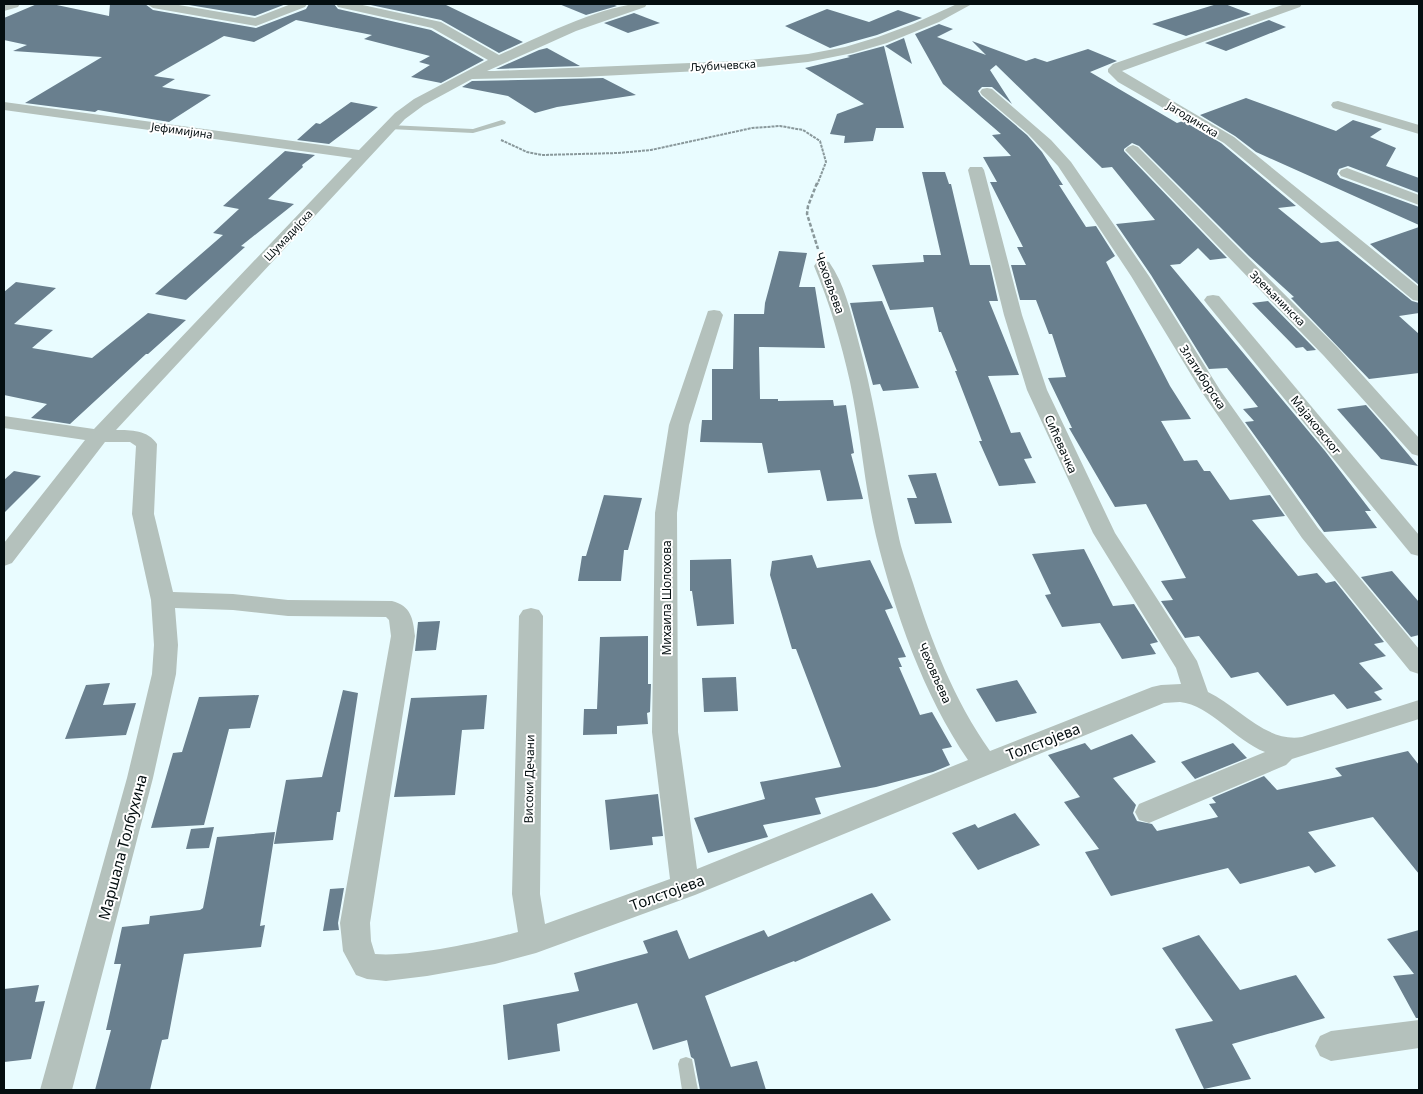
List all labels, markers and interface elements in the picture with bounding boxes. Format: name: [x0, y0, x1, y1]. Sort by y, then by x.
street label: Љубичевска: [690, 56, 756, 74]
street label: Јагодинска: [1164, 97, 1222, 140]
street label: Јефимијина: [149, 118, 214, 142]
street label: Шумадијска: [260, 206, 316, 264]
street label: Чеховљева: [811, 250, 849, 316]
street label: Зрењанинска: [1247, 267, 1309, 329]
street label: Златиборска: [1176, 341, 1230, 413]
street label: Мајаковског: [1287, 392, 1345, 458]
street label: Сићевачка: [1041, 412, 1081, 476]
street label: Михаила Шолохова: [658, 540, 675, 656]
street label: Чеховљева: [914, 640, 956, 706]
street label: Толстојева: [1003, 718, 1083, 764]
street label: Високи Дечани: [520, 734, 538, 824]
street label: Маршала Толбухина: [93, 772, 151, 922]
street label: Толстојева: [627, 869, 707, 915]

